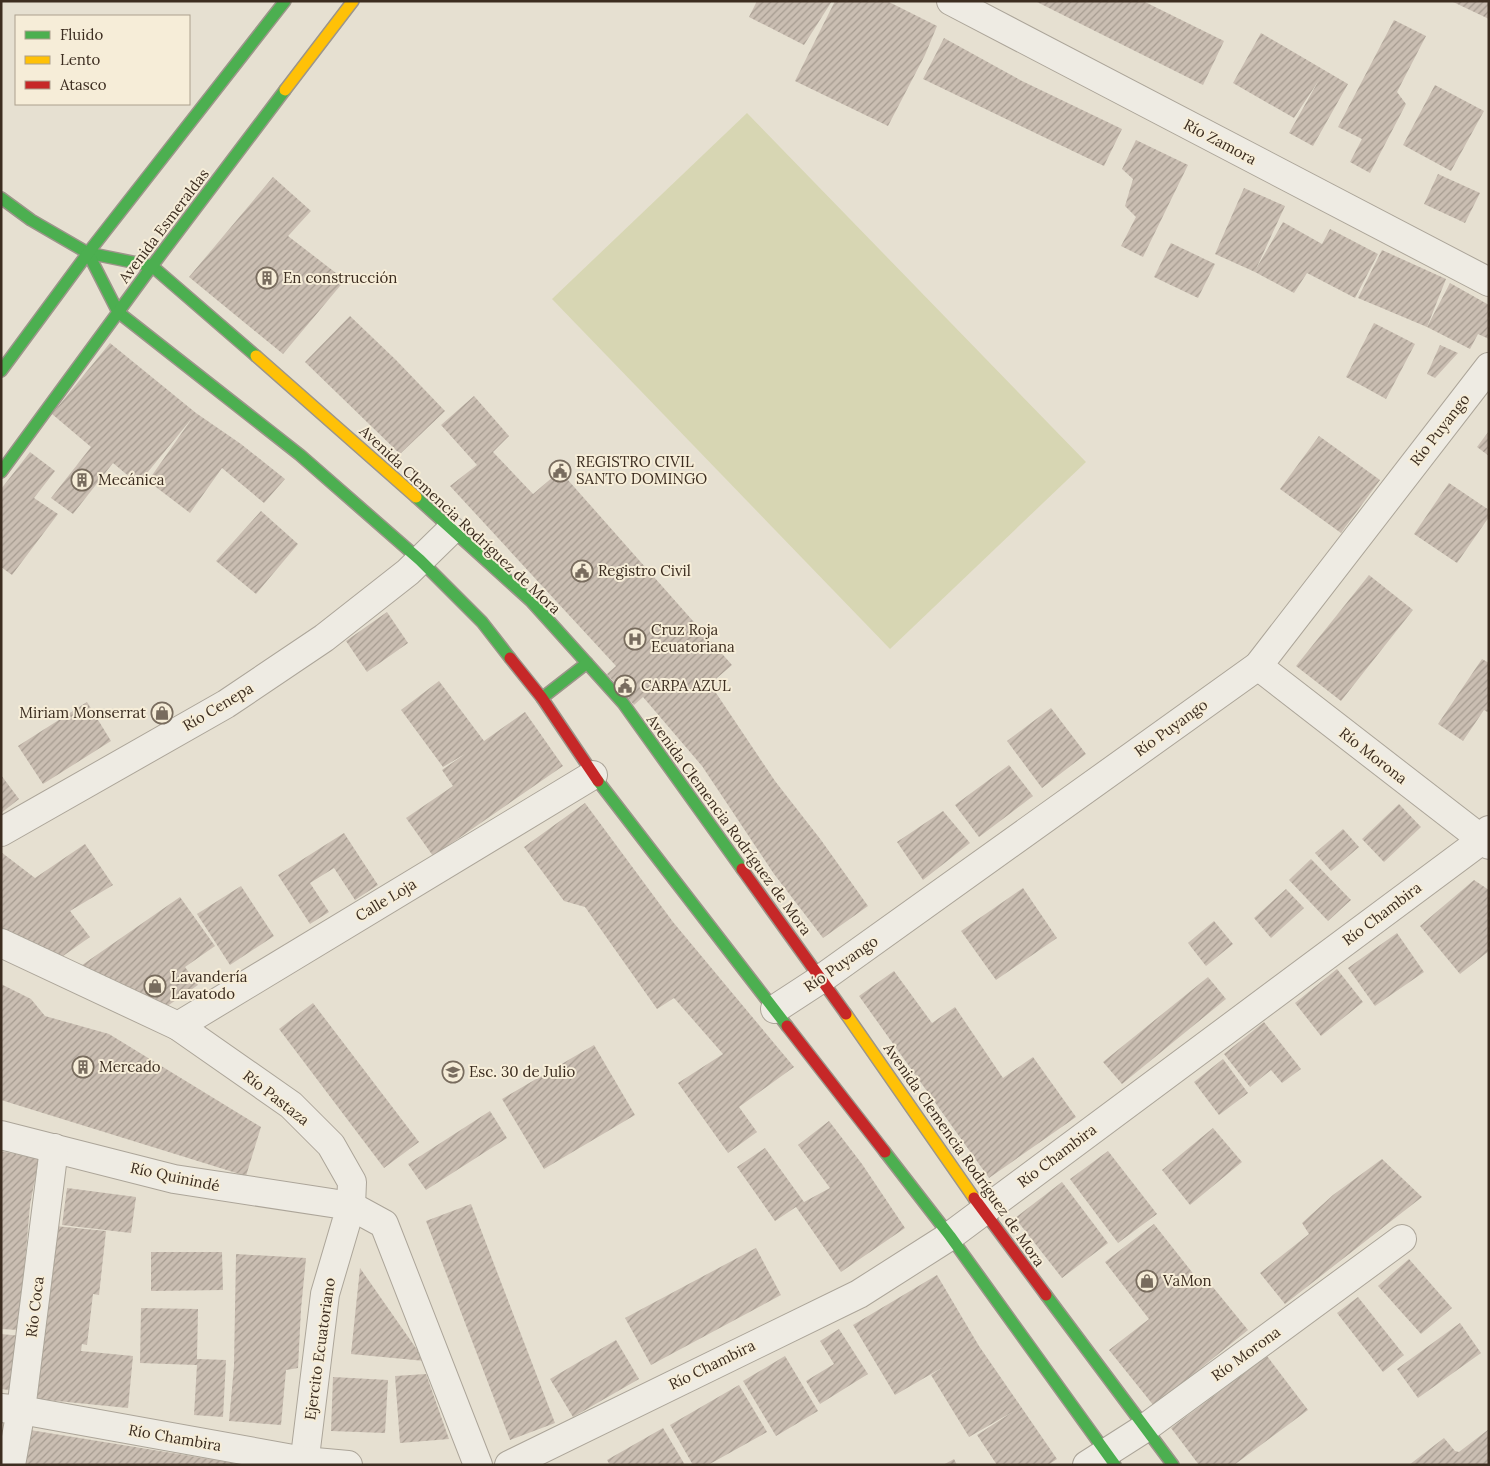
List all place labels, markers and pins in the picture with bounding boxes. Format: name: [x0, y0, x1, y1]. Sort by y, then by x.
building icon: En construcción: [255, 266, 279, 290]
place label: En construcción: [283, 268, 397, 287]
place label: REGISTRO CIVIL SANTO DOMINGO: [576, 452, 707, 488]
public building icon: REGISTRO CIVIL SANTO DOMINGO: [548, 459, 572, 483]
building icon: Mecánica: [70, 468, 94, 492]
place label: Mecánica: [98, 470, 165, 489]
public building icon: Registro Civil: [570, 559, 594, 583]
place label: Registro Civil: [598, 561, 691, 580]
place label: Cruz Roja Ecuatoriana: [651, 620, 735, 656]
hospital icon: Cruz Roja Ecuatoriana: [623, 627, 647, 651]
public building icon: CARPA AZUL: [613, 674, 637, 698]
place label: CARPA AZUL: [641, 676, 731, 695]
shop icon: Miriam Monserrat: [150, 701, 174, 725]
place label: Miriam Monserrat: [19, 703, 146, 722]
place label: Lavandería Lavatodo: [171, 967, 248, 1003]
shop icon: Lavandería Lavatodo: [143, 974, 167, 998]
building icon: Mercado: [71, 1055, 95, 1079]
place label: Mercado: [99, 1057, 161, 1076]
school or university icon: Esc. 30 de Julio: [441, 1060, 465, 1084]
place label: Esc. 30 de Julio: [469, 1062, 575, 1081]
shop icon: VaMon: [1135, 1269, 1159, 1293]
place label: VaMon: [1162, 1271, 1212, 1290]

